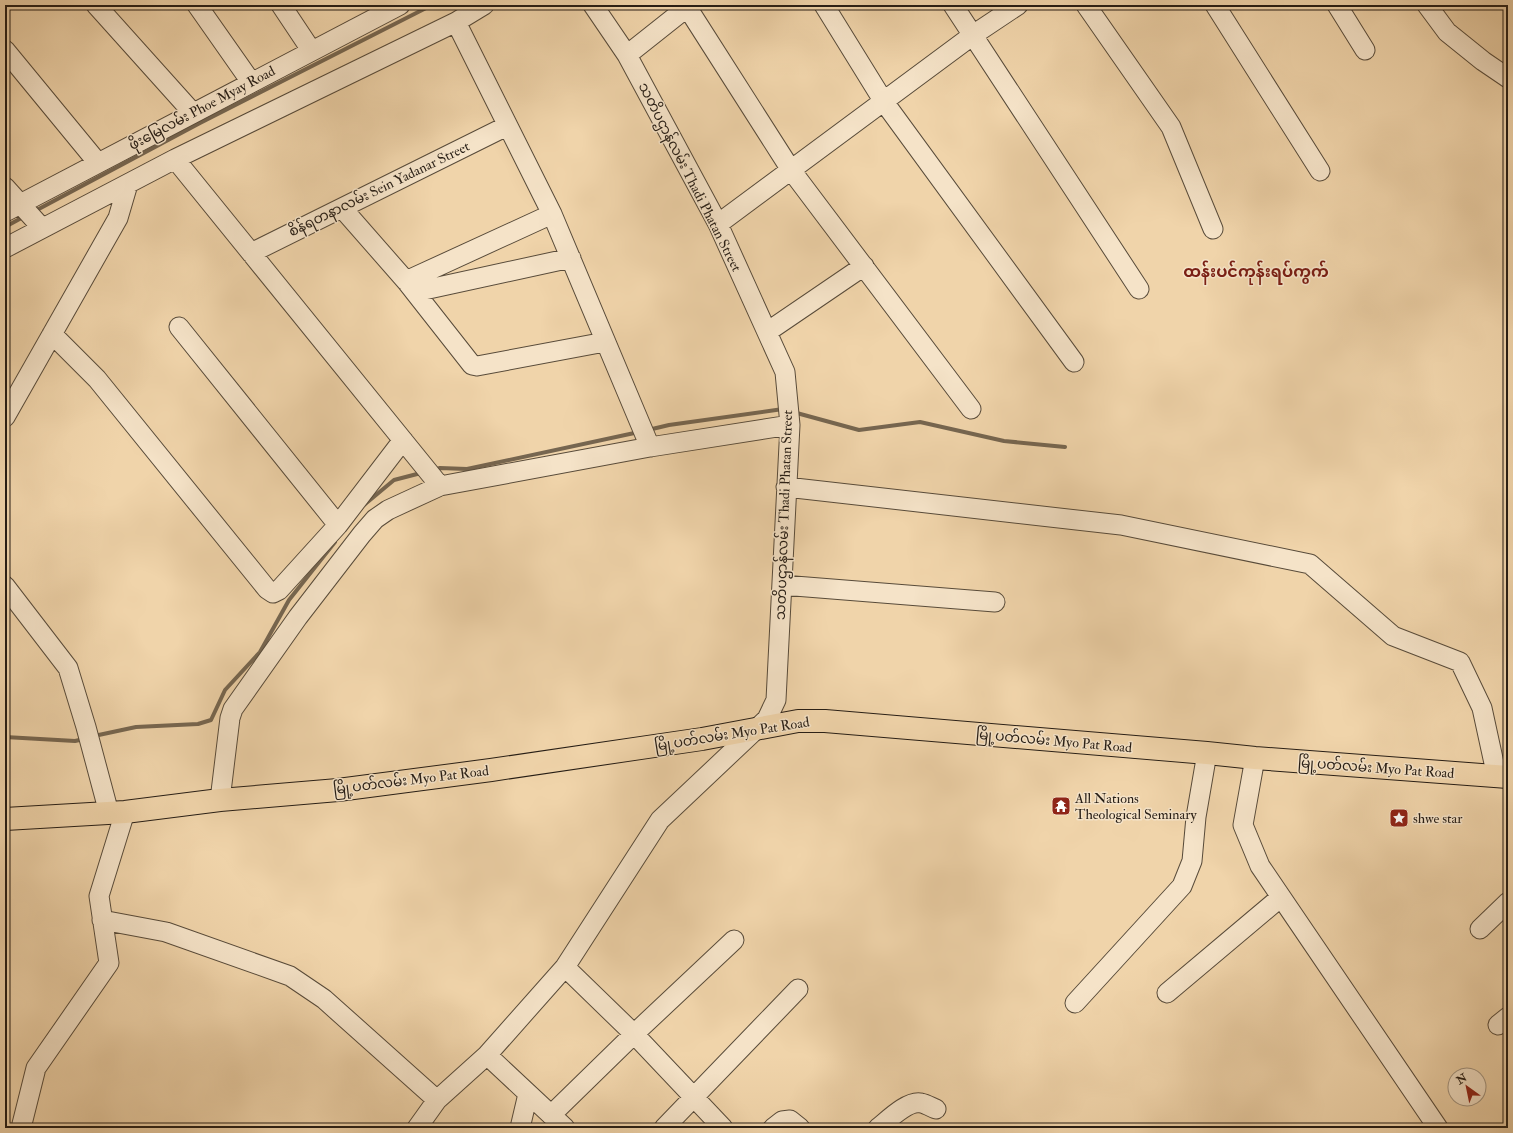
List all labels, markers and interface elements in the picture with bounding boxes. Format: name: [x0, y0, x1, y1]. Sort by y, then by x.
street label: ဖိုးမြေလမ်း Phoe Myay Road: [125, 60, 279, 156]
street label: သတိပဌာန်လမ်း Thadi Phatan Street: [632, 79, 747, 276]
street label: စိန်ရတနာလမ်း Sein Yadanar Street: [285, 136, 474, 243]
district label: ထန်းပင်ကုန်းရပ်ကွက်: [1183, 260, 1329, 285]
street label: သတိပဌာန်လမ်း Thadi Phatan Street: [770, 409, 799, 620]
street label: မြို့ပတ်လမ်း Myo Pat Road: [653, 711, 811, 758]
street label: မြို့ပတ်လမ်း Myo Pat Road: [975, 724, 1133, 759]
street label: မြို့ပတ်လမ်း Myo Pat Road: [1297, 752, 1455, 785]
street label: မြို့ပတ်လမ်း Myo Pat Road: [332, 760, 490, 801]
place label: All Nations Theological Seminary: [1074, 790, 1197, 824]
temple icon: All Nations Theological Seminary: [1050, 795, 1072, 817]
place icon: shwe star: [1388, 807, 1410, 829]
place label: shwe star: [1413, 810, 1463, 827]
north arrow: [1447, 1067, 1487, 1107]
text: N: [1453, 1070, 1470, 1088]

